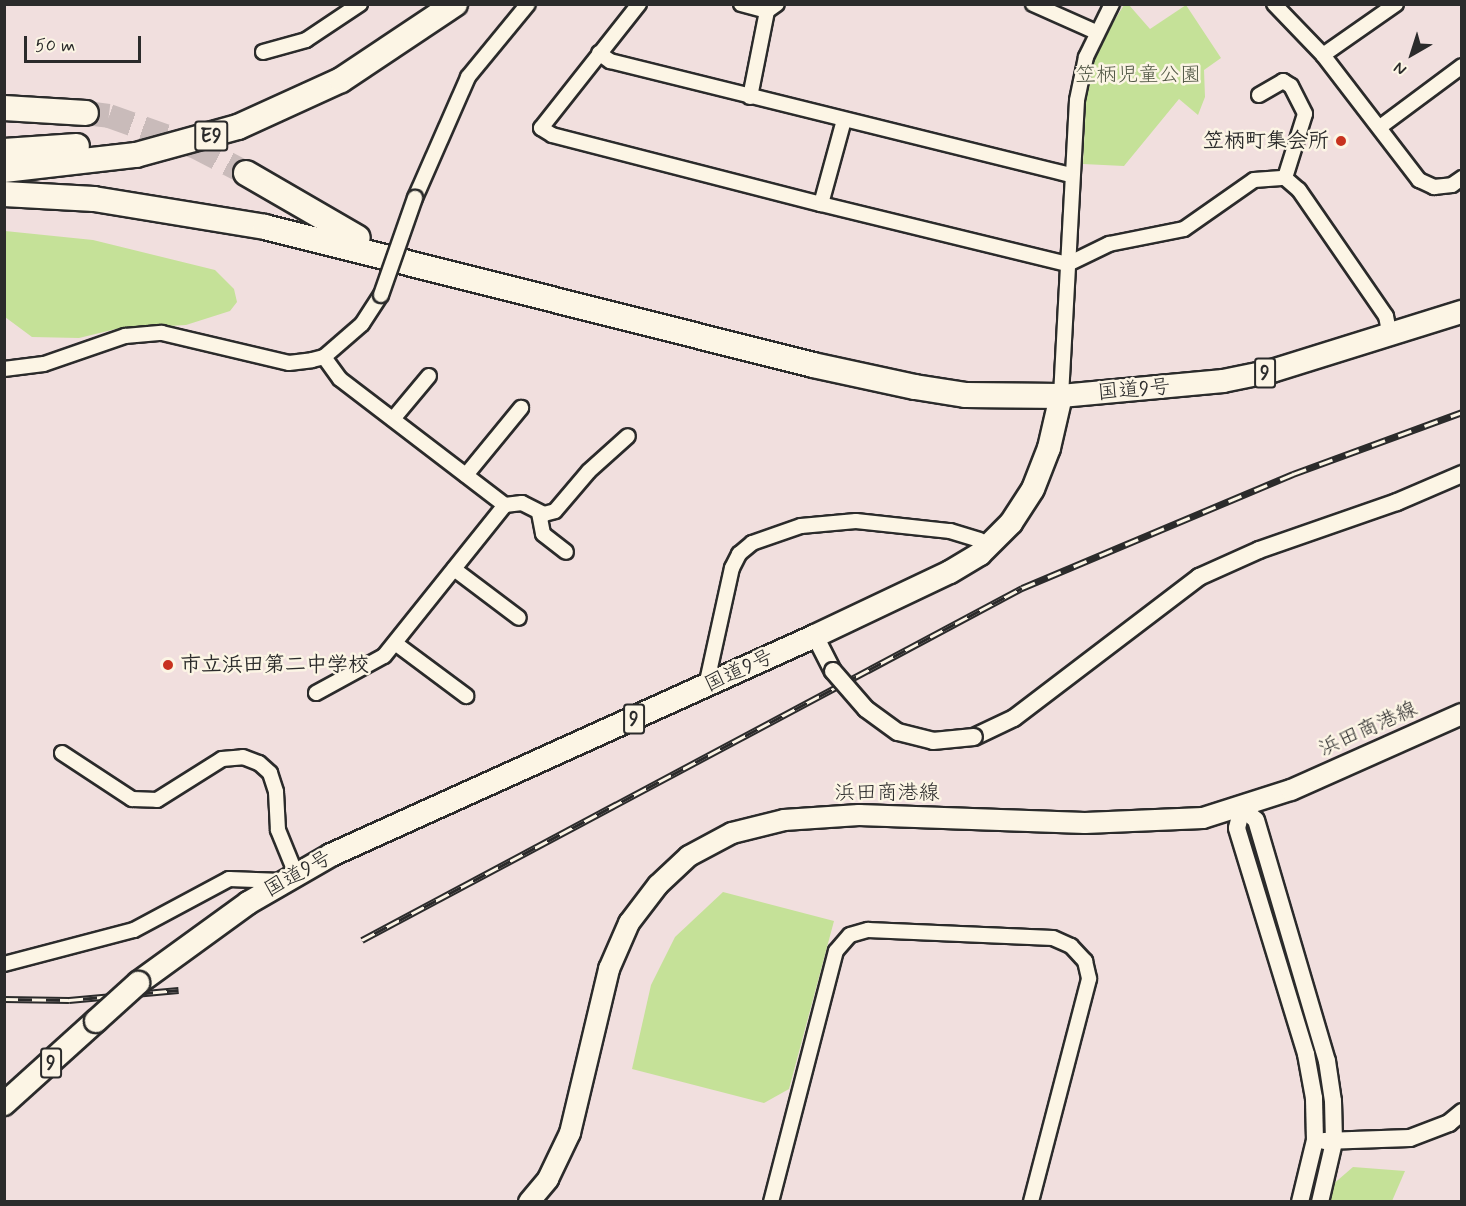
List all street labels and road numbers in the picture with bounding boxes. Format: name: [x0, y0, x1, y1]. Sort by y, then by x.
road number: E9: [193, 119, 229, 153]
road number: 9: [1253, 356, 1277, 390]
street label: 国道9号: [1096, 374, 1172, 406]
street label: 国道9号: [700, 644, 778, 698]
street label: 浜田商港線: [1315, 696, 1421, 762]
road number: 9: [622, 702, 646, 736]
street label: 浜田商港線: [835, 780, 939, 806]
street label: 国道9号: [260, 845, 336, 903]
road number: 9: [39, 1046, 63, 1080]

